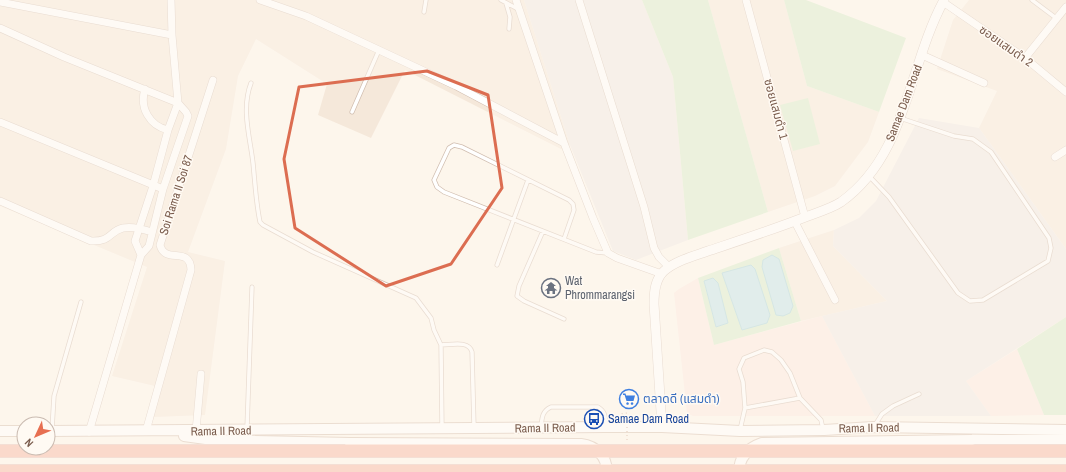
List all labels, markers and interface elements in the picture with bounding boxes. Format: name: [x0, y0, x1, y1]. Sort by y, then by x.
street label: ซอยแสมดำ 2: [976, 22, 1036, 70]
street label: Samae Dam Road: [882, 62, 926, 144]
street label: ซอยแสมดำ 1: [760, 77, 792, 142]
street label: Soi Rama II Soi 87: [156, 152, 197, 237]
place label: Wat Phrommarangsi: [565, 273, 635, 303]
temple icon: Wat Phrommarangsi: [540, 277, 562, 299]
supermarket icon: ตลาดดี (แสมดำ): [618, 388, 640, 410]
place label: ตลาดดี (แสมดำ): [643, 391, 720, 407]
bus stop icon: Samae Dam Road: [583, 408, 605, 430]
place label: Samae Dam Road: [608, 411, 689, 427]
north arrow: [16, 416, 56, 456]
street label: Rama II Road: [515, 419, 575, 437]
street label: Rama II Road: [839, 419, 899, 437]
street label: Rama II Road: [191, 422, 251, 440]
text: N: [22, 436, 36, 450]

